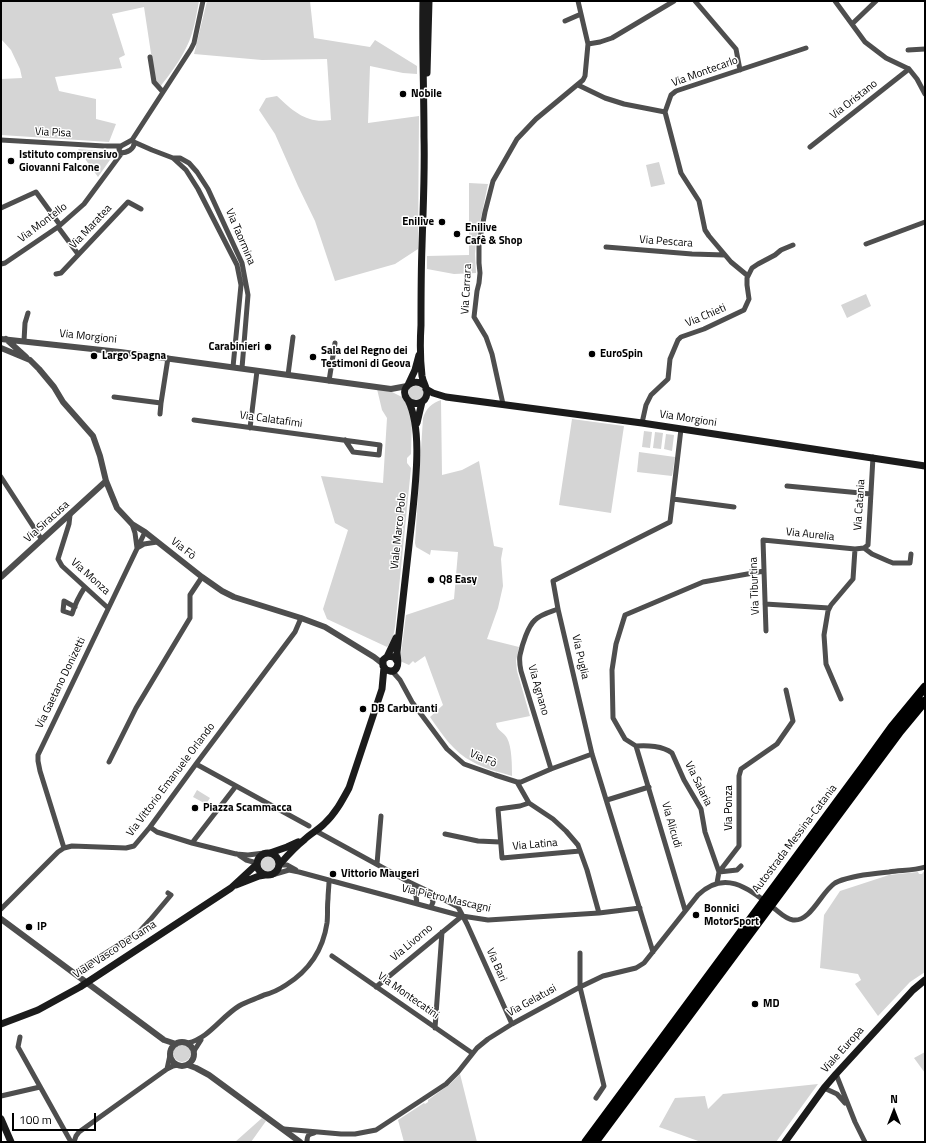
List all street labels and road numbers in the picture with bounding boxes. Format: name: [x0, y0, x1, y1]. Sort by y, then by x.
street label: Via Montecarlo: [670, 54, 740, 90]
street label: Via Oristano: [828, 77, 880, 123]
street label: Via Pisa: [35, 125, 71, 141]
street label: Via Montello: [16, 200, 70, 246]
street label: Via Maratea: [67, 202, 115, 252]
street label: Via Taormina: [222, 207, 258, 267]
street label: Via Pescara: [639, 234, 693, 250]
street label: Via Carrara: [459, 263, 475, 315]
street label: Via Chieti: [684, 302, 728, 330]
street label: Via Morgioni: [59, 327, 117, 347]
street label: Via Morgioni: [658, 408, 718, 430]
street label: Via Calatafimi: [239, 409, 303, 431]
street label: Via Catania: [852, 479, 868, 531]
street label: Viale Marco Polo: [388, 492, 410, 570]
street label: Via Siracusa: [22, 498, 72, 546]
street label: Via Aurelia: [785, 526, 835, 544]
street label: Via Fò: [168, 535, 198, 563]
street label: Via Monza: [68, 556, 112, 598]
street label: Via Tiburtina: [747, 557, 763, 615]
street label: Via Puglia: [568, 633, 592, 681]
street label: Via Gaetano Donizetti: [33, 635, 89, 731]
street label: Via Agnano: [524, 663, 552, 717]
street label: Via Vittorio Emanuele Orlando: [124, 721, 218, 839]
street label: Via Fò: [467, 747, 499, 771]
street label: Via Salaria: [682, 760, 714, 808]
street label: Autostrada Messina-Catania: [750, 782, 840, 896]
street label: Via Ponza: [722, 785, 736, 831]
street label: Via Alicudi: [658, 801, 684, 849]
street label: Via Latina: [512, 836, 558, 854]
street label: Via Pietro Mascagni: [400, 882, 492, 916]
street label: Viale Vasco De Gama: [71, 918, 159, 982]
street label: Via Livorno: [388, 922, 436, 964]
street label: Via Bari: [483, 946, 509, 984]
street label: Via Montecatini: [375, 970, 441, 1022]
street label: Via Gelatusi: [505, 982, 559, 1020]
street label: Viale Europa: [819, 1024, 867, 1076]

